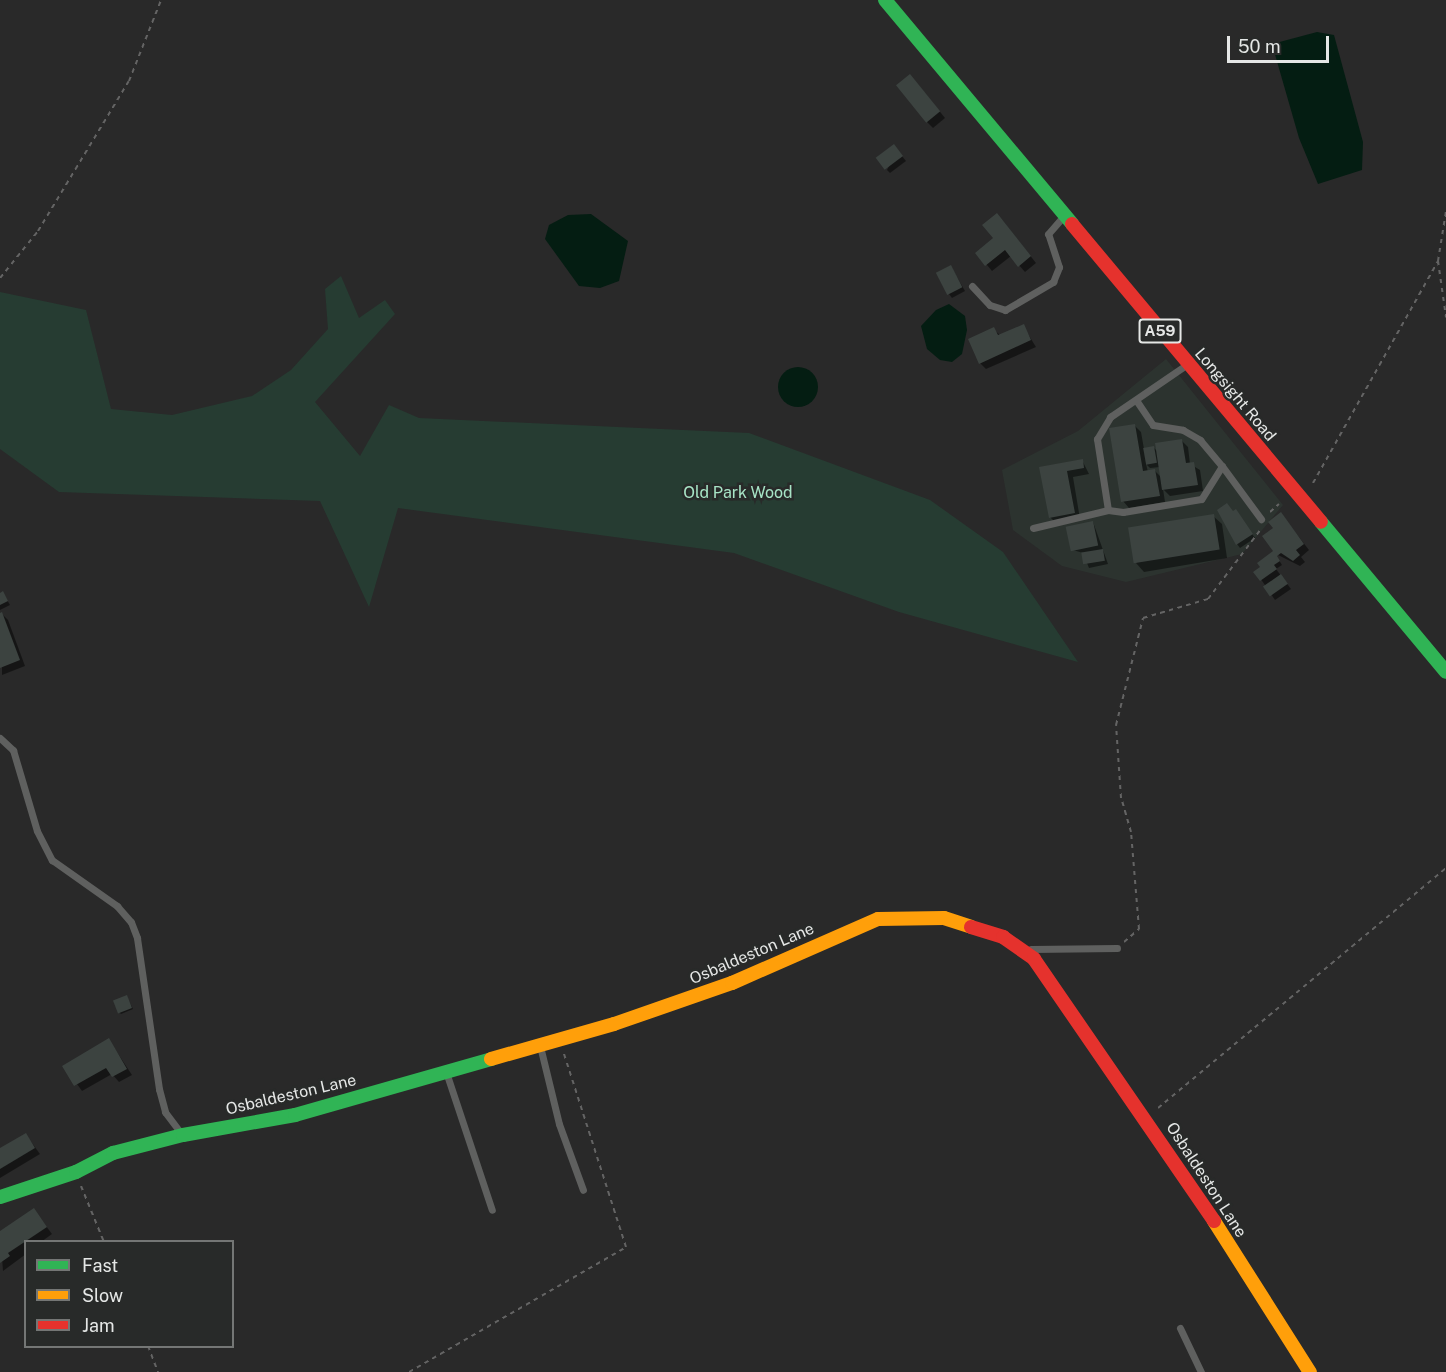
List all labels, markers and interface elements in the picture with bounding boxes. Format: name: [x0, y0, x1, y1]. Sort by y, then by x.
scale bar: [1230, 24, 1332, 62]
text: 50 m: [1238, 36, 1281, 57]
road number: A59: [1138, 319, 1182, 343]
street label: Longsight Road: [1190, 344, 1280, 446]
park label: Old Park Wood: [683, 483, 793, 503]
street label: Osbaldeston Lane: [687, 919, 817, 989]
street label: Osbaldeston Lane: [224, 1071, 358, 1119]
street label: Osbaldeston Lane: [1162, 1119, 1250, 1241]
legend: [24, 1240, 234, 1348]
text: Fast: [82, 1255, 118, 1276]
text: Slow: [82, 1285, 123, 1306]
text: Jam: [82, 1315, 115, 1336]

